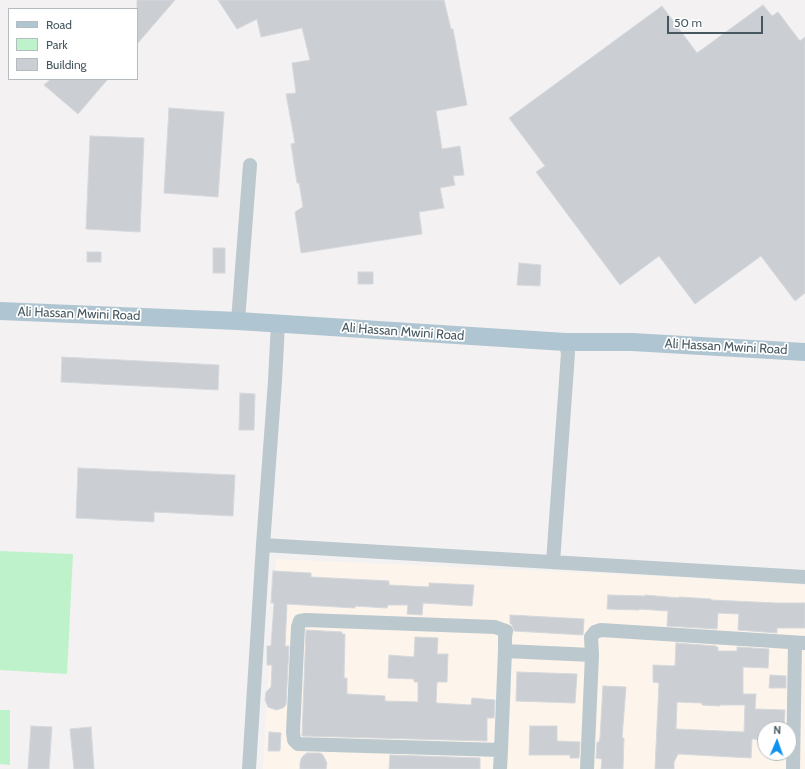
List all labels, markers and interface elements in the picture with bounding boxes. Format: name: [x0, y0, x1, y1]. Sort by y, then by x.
legend: [8, 8, 138, 80]
scale bar: [669, 8, 765, 34]
text: 50 m: [674, 15, 702, 30]
text: Road: [46, 17, 72, 32]
text: Park: [46, 37, 68, 52]
text: Building: [46, 57, 87, 72]
street label: Ali Hassan Mwini Road: [17, 304, 141, 324]
street label: Ali Hassan Mwini Road: [341, 320, 465, 344]
street label: Ali Hassan Mwini Road: [664, 336, 788, 358]
north arrow: [757, 721, 797, 761]
text: N: [773, 723, 782, 737]

